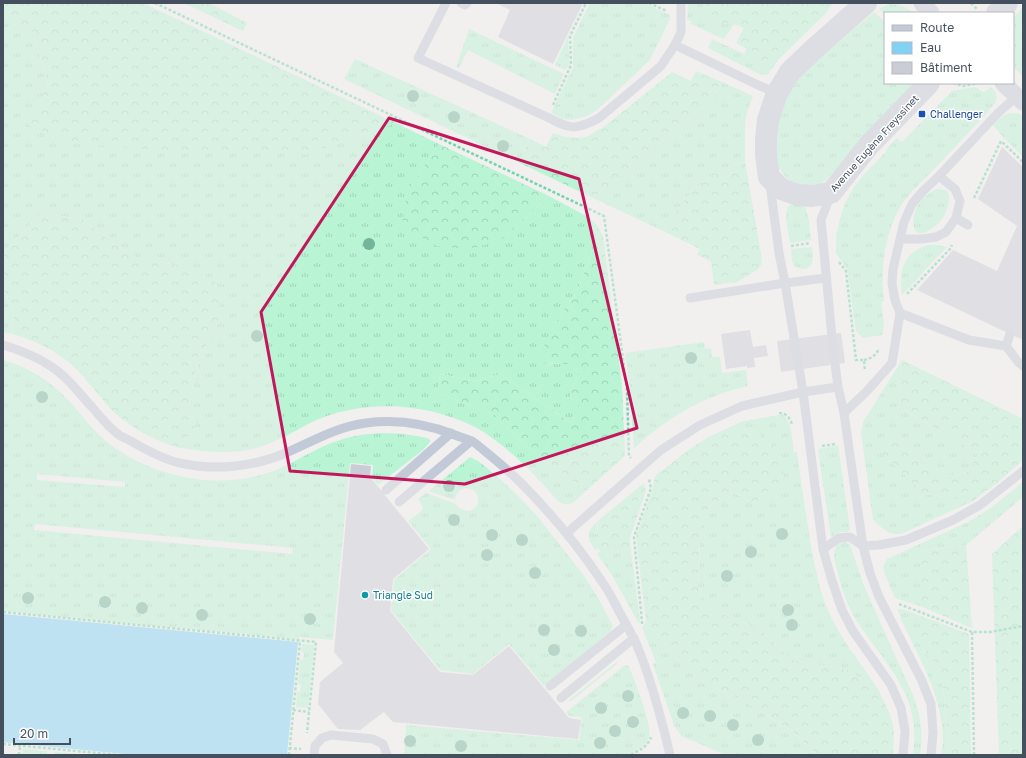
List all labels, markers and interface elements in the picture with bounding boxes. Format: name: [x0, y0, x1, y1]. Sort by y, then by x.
legend: [884, 12, 1014, 84]
text: Route: [920, 20, 954, 35]
text: Eau: [920, 40, 941, 55]
text: Bâtiment: [920, 60, 973, 75]
street label: Avenue Eugène Freyssinet: [827, 92, 921, 194]
place label: Challenger: [930, 108, 983, 120]
marker: Challenger: [917, 109, 927, 119]
place label: Triangle Sud: [373, 589, 433, 601]
marker: Triangle Sud: [360, 590, 370, 600]
scale bar: [14, 720, 70, 746]
text: 20 m: [20, 726, 48, 741]

